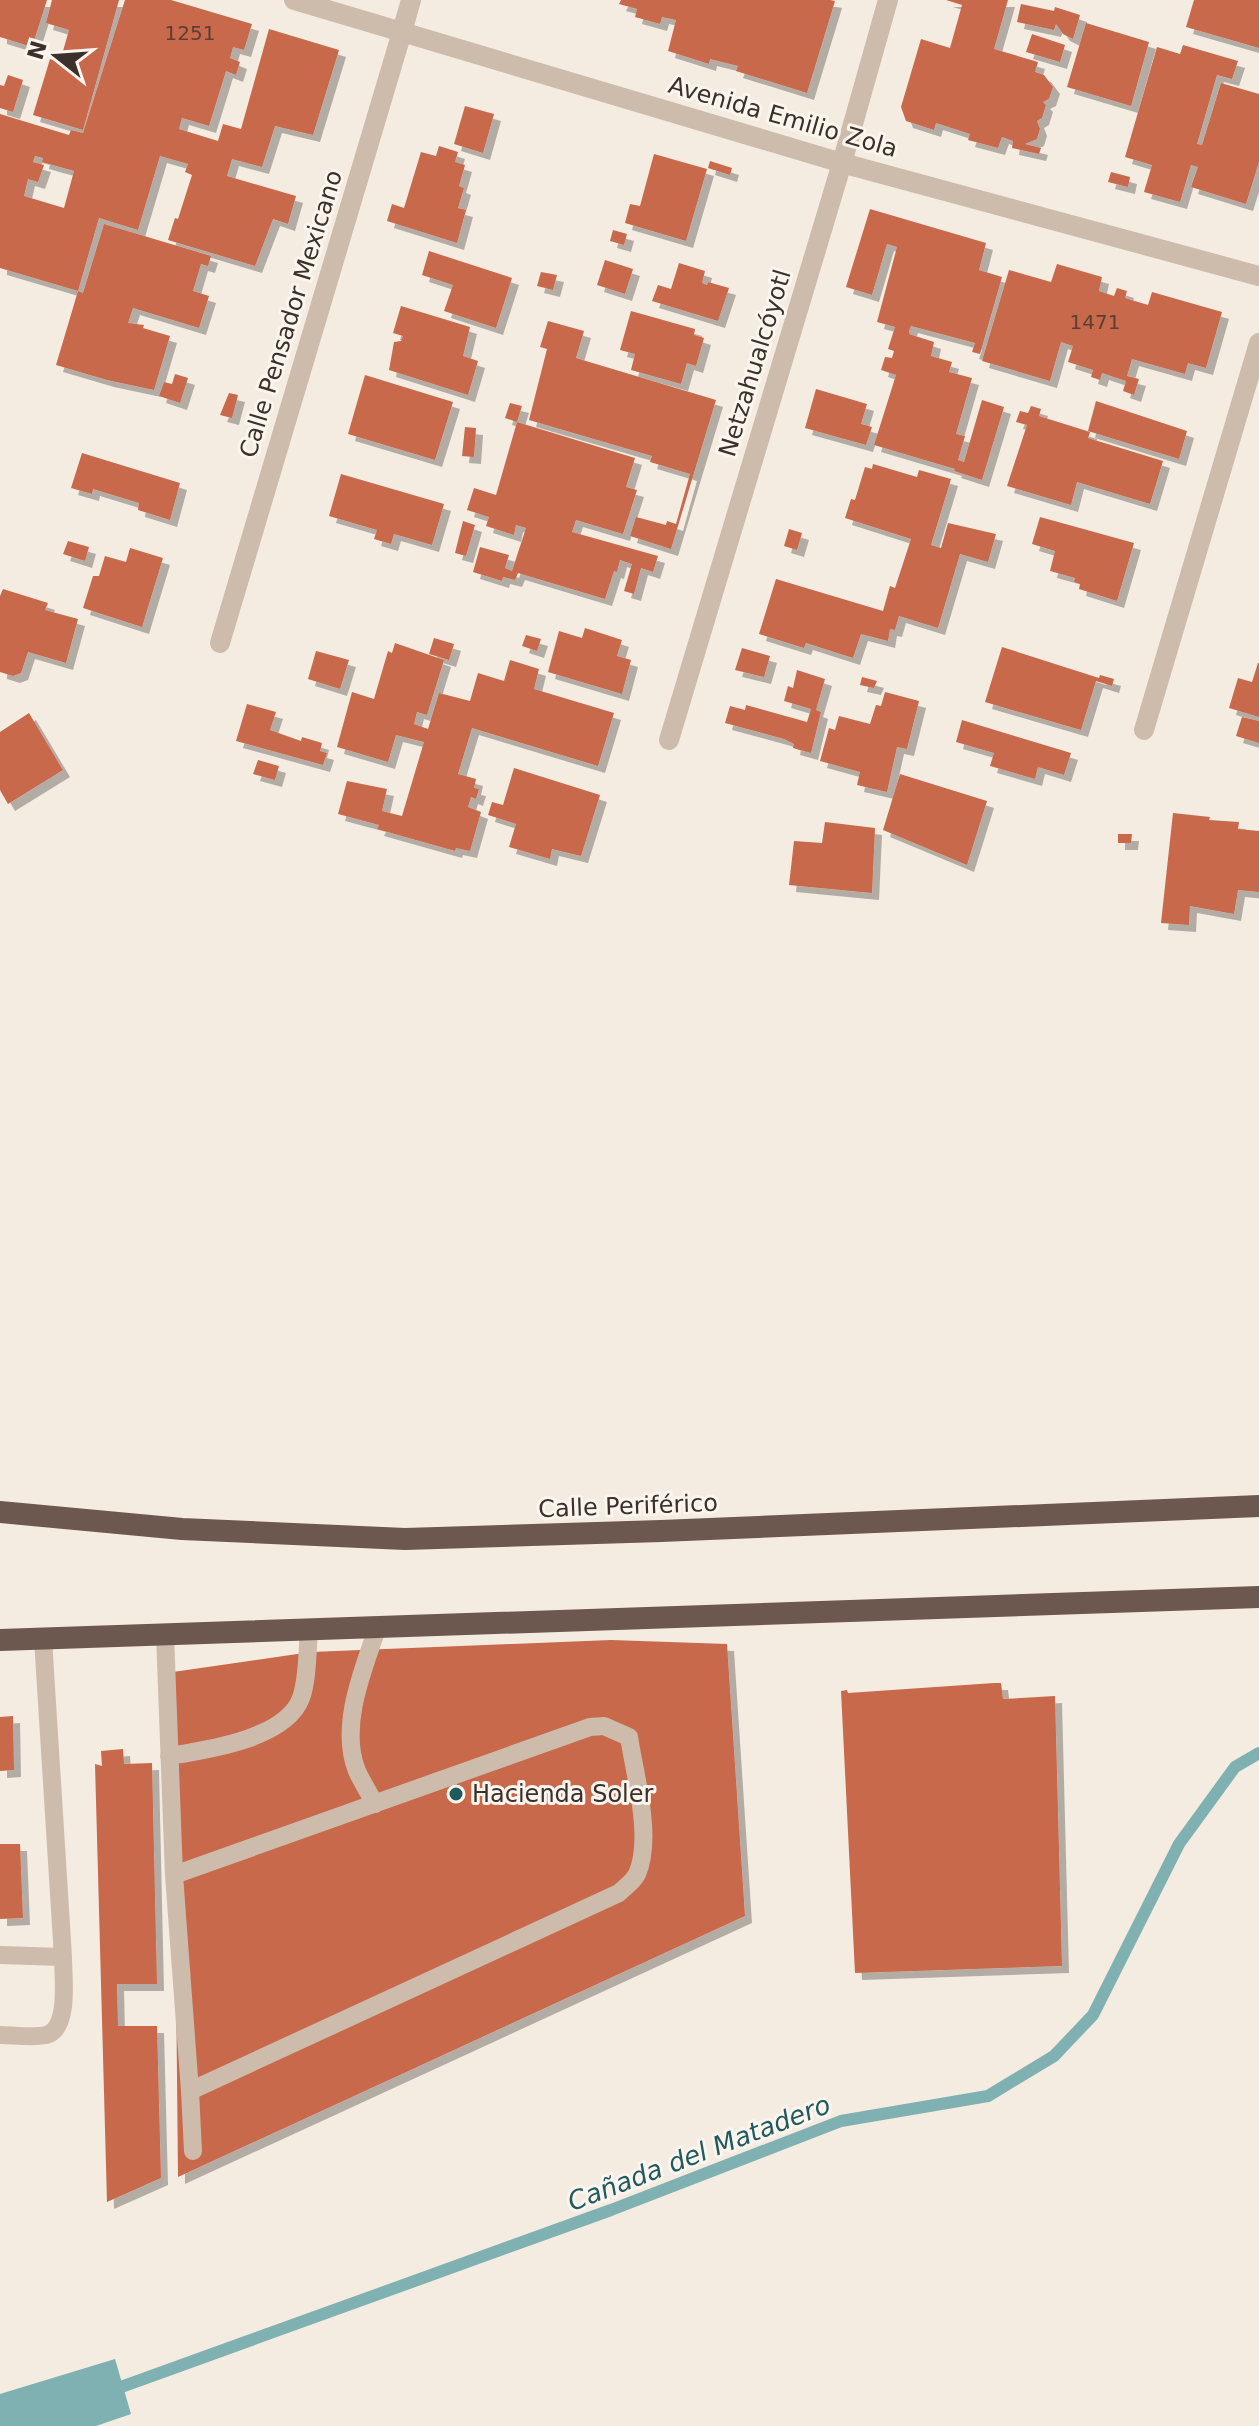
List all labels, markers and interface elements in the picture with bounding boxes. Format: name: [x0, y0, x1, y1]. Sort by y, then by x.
north arrow: [16, 16, 96, 96]
house number: 1251: [165, 21, 215, 45]
text: N: [23, 38, 52, 63]
street label: Avenida Emilio Zola: [665, 71, 901, 163]
street label: Calle Pensador Mexicano: [234, 167, 348, 461]
street label: Netzahualcóyotl: [713, 266, 797, 460]
house number: 1471: [1070, 310, 1120, 334]
street label: Calle Periférico: [538, 1489, 718, 1523]
place label: Hacienda Soler: [472, 1780, 654, 1808]
marker: Hacienda Soler: [447, 1785, 465, 1803]
water label: Cañada del Matadero: [563, 2089, 835, 2217]

